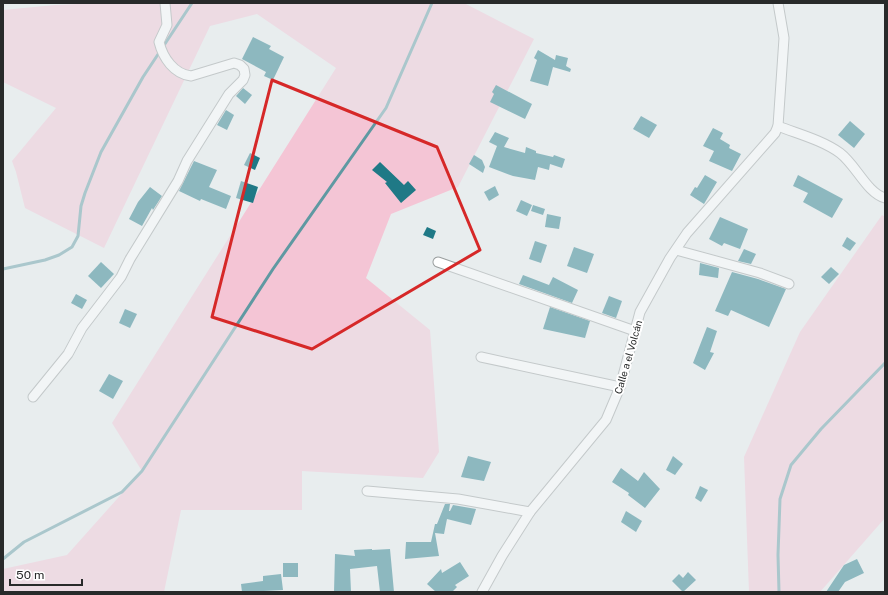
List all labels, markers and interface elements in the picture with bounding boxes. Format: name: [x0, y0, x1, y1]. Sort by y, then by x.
street label: Calle a el Volcán: [612, 319, 644, 395]
scale bar: [10, 561, 82, 587]
text: 50 m: [16, 568, 44, 582]

